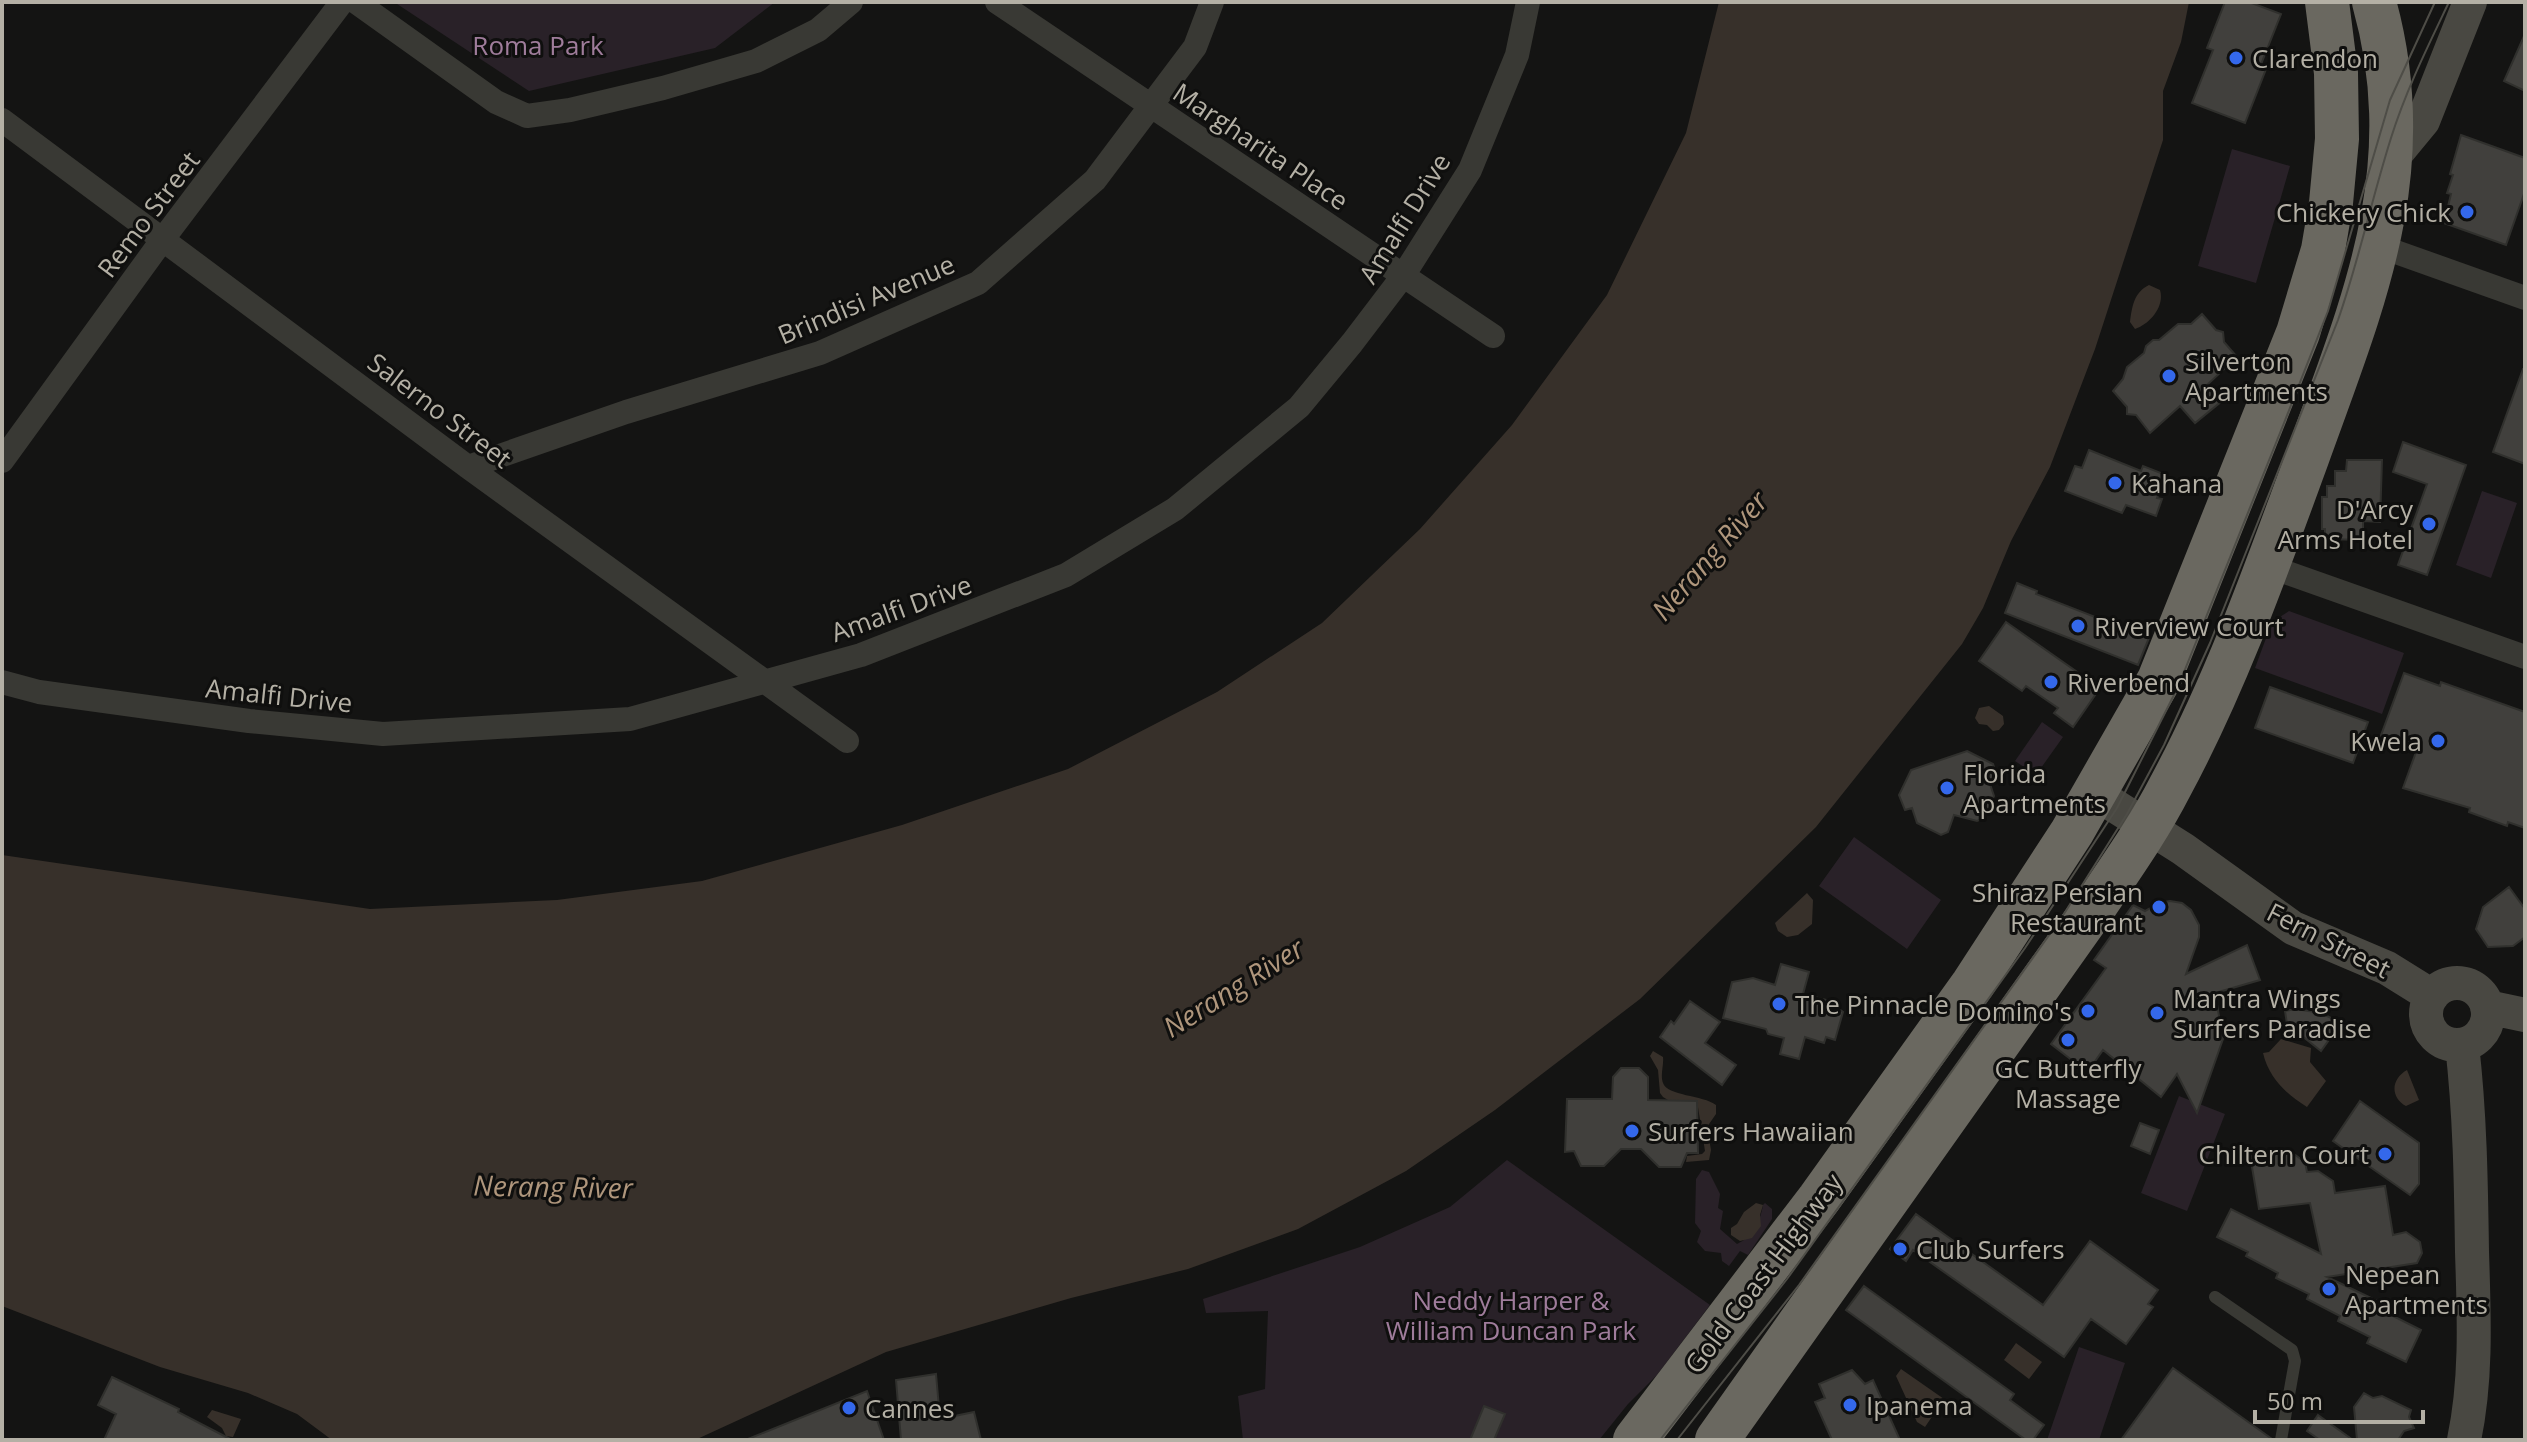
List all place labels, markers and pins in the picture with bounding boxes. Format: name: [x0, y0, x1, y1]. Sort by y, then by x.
place label: Clarendon: [2252, 40, 2378, 76]
marker: Clarendon: [2227, 49, 2245, 67]
place label: Chickery Chick: [2276, 194, 2451, 230]
marker: Chickery Chick: [2458, 203, 2476, 221]
place label: Silverton Apartments: [2185, 343, 2328, 409]
marker: Silverton Apartments: [2160, 367, 2178, 385]
place label: Kahana: [2131, 465, 2222, 501]
marker: Kahana: [2106, 474, 2124, 492]
place label: D'Arcy Arms Hotel: [2277, 491, 2414, 557]
marker: D'Arcy Arms Hotel: [2420, 515, 2438, 533]
place label: Riverview Court: [2094, 608, 2284, 644]
marker: Riverview Court: [2069, 617, 2087, 635]
place label: Riverbend: [2067, 664, 2190, 700]
marker: Riverbend: [2042, 673, 2060, 691]
place label: Kwela: [2350, 723, 2422, 759]
marker: Kwela: [2429, 732, 2447, 750]
place label: Florida Apartments: [1963, 755, 2106, 821]
marker: Florida Apartments: [1938, 779, 1956, 797]
place label: Shiraz Persian Restaurant: [1972, 874, 2143, 940]
marker: Shiraz Persian Restaurant: [2150, 898, 2168, 916]
place label: Mantra Wings Surfers Paradise: [2173, 980, 2372, 1046]
place label: The Pinnacle: [1795, 986, 1949, 1022]
place label: Domino's: [1957, 993, 2072, 1029]
marker: The Pinnacle: [1770, 995, 1788, 1013]
marker: Domino's: [2079, 1002, 2097, 1020]
marker: Mantra Wings Surfers Paradise: [2148, 1004, 2166, 1022]
marker: GC Butterfly Massage: [2059, 1031, 2077, 1049]
place label: GC Butterfly Massage: [1995, 1050, 2142, 1116]
place label: Surfers Hawaiian: [1648, 1113, 1854, 1149]
marker: Surfers Hawaiian: [1623, 1122, 1641, 1140]
place label: Chiltern Court: [2199, 1136, 2369, 1172]
marker: Chiltern Court: [2376, 1145, 2394, 1163]
place label: Club Surfers: [1916, 1231, 2065, 1267]
marker: Club Surfers: [1891, 1240, 1909, 1258]
place label: Nepean Apartments: [2345, 1256, 2488, 1322]
marker: Nepean Apartments: [2320, 1280, 2338, 1298]
place label: Ipanema: [1866, 1387, 1973, 1423]
place label: Cannes: [865, 1390, 955, 1426]
marker: Ipanema: [1841, 1396, 1859, 1414]
marker: Cannes: [840, 1399, 858, 1417]

